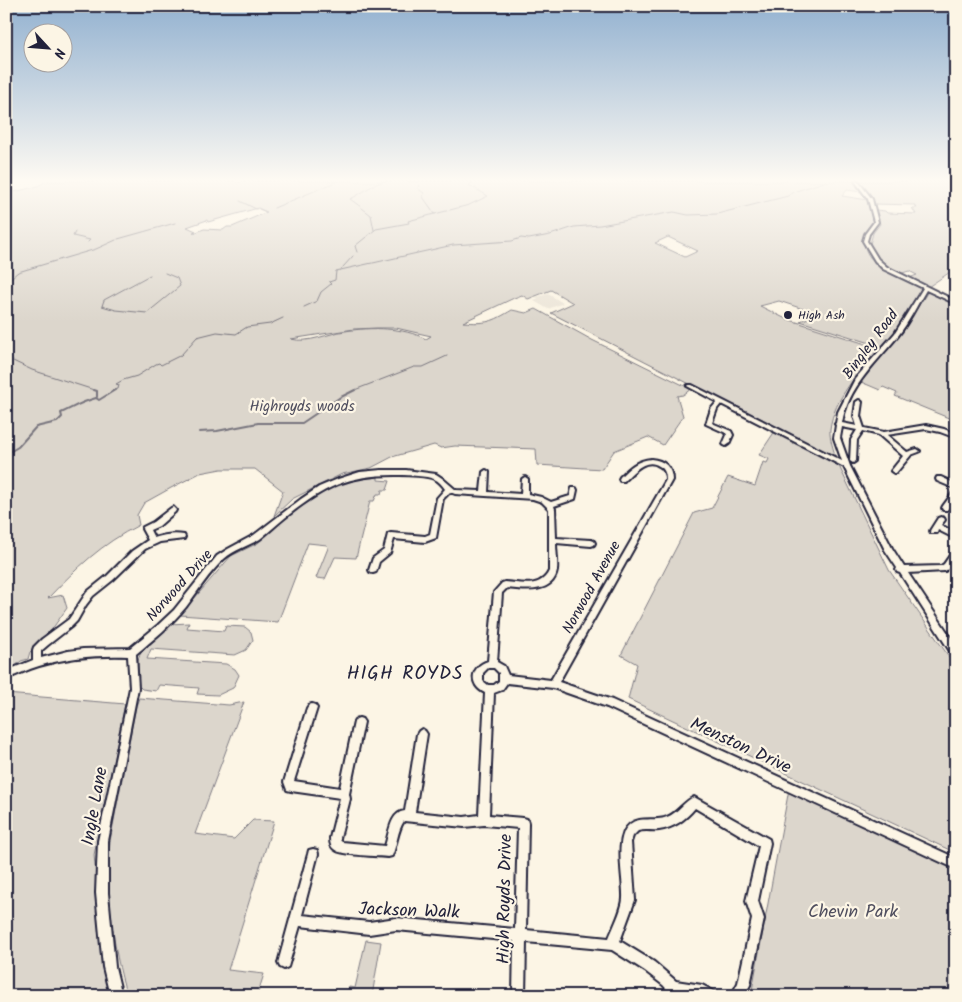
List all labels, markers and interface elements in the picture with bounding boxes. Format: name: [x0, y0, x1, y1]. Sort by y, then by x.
north arrow: [22, 22, 72, 72]
text: N: [47, 44, 71, 62]
street label: Bingley Road: [837, 304, 905, 384]
place label: High Ash: [798, 306, 845, 325]
marker: High Ash: [782, 309, 794, 321]
park label: Highroyds woods: [249, 395, 355, 419]
street label: Norwood Avenue: [556, 536, 628, 638]
street label: Norwood Drive: [141, 544, 219, 627]
district label: HIGH ROYDS: [347, 659, 463, 689]
street label: Menston Drive: [685, 710, 796, 783]
street label: Ingle Lane: [74, 765, 117, 848]
street label: High Royds Drive: [490, 834, 521, 964]
street label: Jackson Walk: [358, 895, 461, 928]
park label: Chevin Park: [808, 898, 898, 927]

